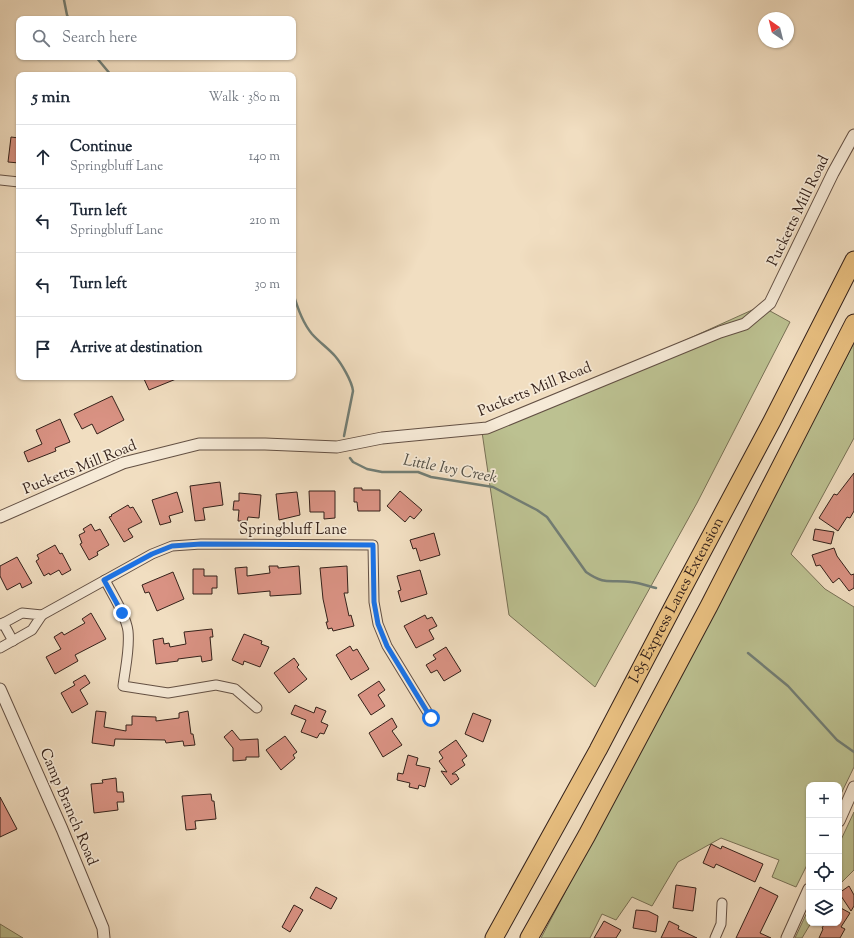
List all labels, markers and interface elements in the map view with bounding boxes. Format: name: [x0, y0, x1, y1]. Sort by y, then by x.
north arrow: [758, 12, 794, 48]
search box: [16, 16, 296, 60]
icon: search: [30, 27, 52, 49]
text: Search here: [62, 28, 137, 49]
text: 5 min: [32, 86, 70, 110]
text: Walk · 380 m: [209, 89, 280, 107]
text: Continue: [70, 137, 132, 158]
icon: ahead: [32, 146, 54, 168]
text: 140 m: [249, 148, 280, 166]
street label: Pucketts Mill Road: [763, 152, 835, 270]
text: Springbluff Lane: [70, 158, 163, 176]
text: Turn left: [70, 201, 127, 222]
icon: left: [32, 210, 54, 232]
text: 210 m: [249, 212, 280, 230]
text: Springbluff Lane: [70, 222, 163, 240]
icon: left: [32, 274, 54, 296]
text: Turn left: [70, 274, 127, 295]
text: 30 m: [254, 276, 280, 294]
icon: arrive: [32, 338, 54, 360]
text: Arrive at destination: [70, 338, 203, 359]
street label: Pucketts Mill Road: [475, 357, 596, 422]
street label: Pucketts Mill Road: [20, 435, 141, 500]
water label: Little Ivy Creek: [401, 450, 499, 490]
street label: I-85 Express Lanes Extension: [624, 513, 729, 687]
street label: Springbluff Lane: [239, 520, 347, 541]
route end: [113, 604, 131, 622]
route start: [422, 709, 440, 727]
street label: Camp Branch Road: [34, 745, 102, 869]
map controls: [806, 782, 842, 926]
button: +: [806, 782, 842, 818]
button: −: [806, 818, 842, 854]
button: locate: [806, 854, 842, 890]
button: layers: [806, 890, 842, 926]

